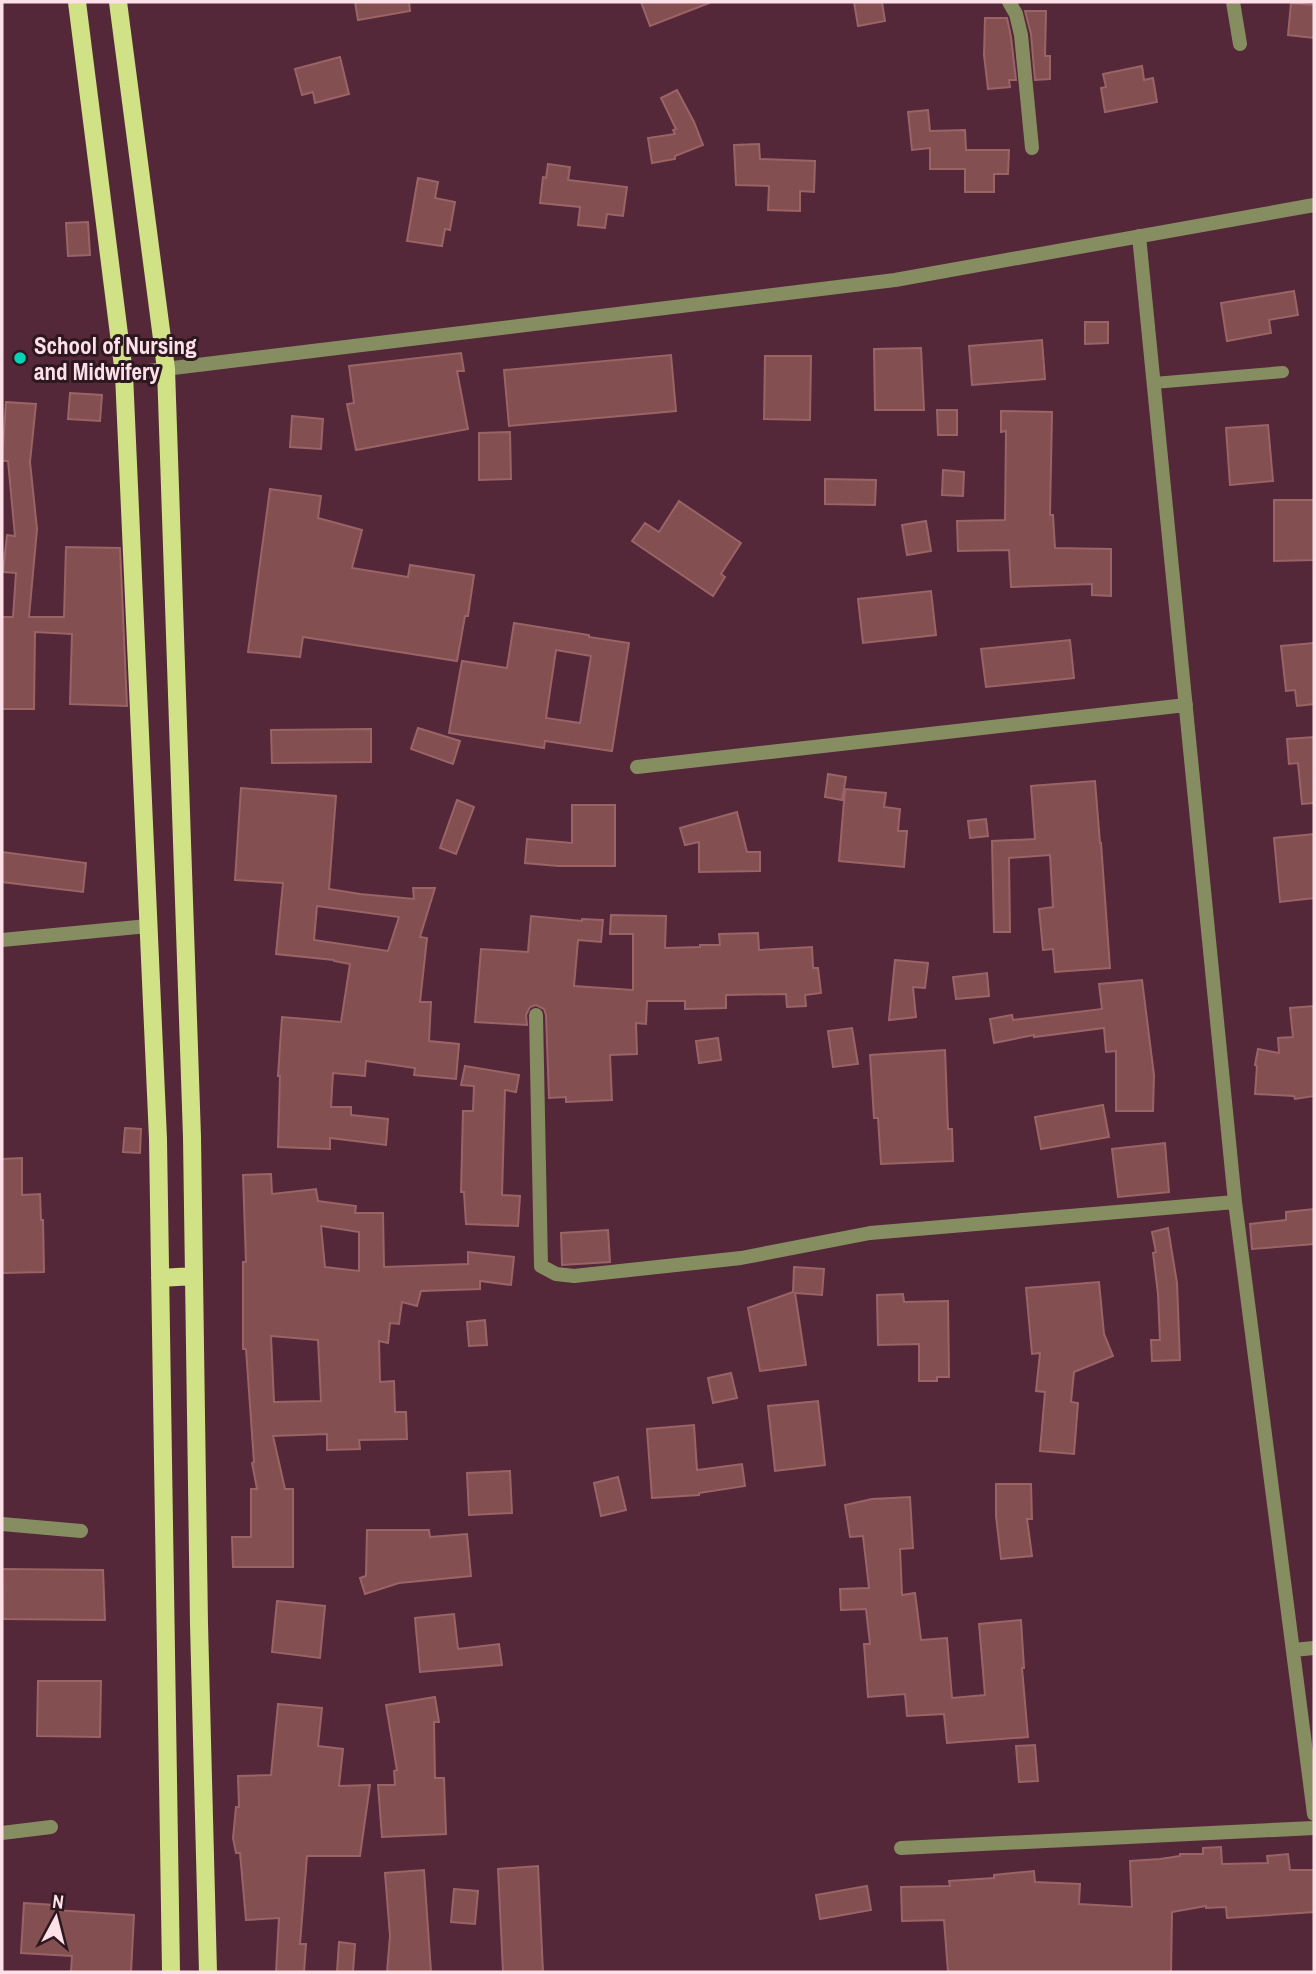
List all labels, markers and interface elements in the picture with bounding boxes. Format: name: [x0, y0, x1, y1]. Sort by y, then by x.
place label: School of Nursing and Midwifery: [34, 330, 197, 387]
marker: School of Nursing and Midwifery: [12, 350, 28, 366]
north arrow: [21, 1883, 91, 1953]
text: N: [51, 1888, 65, 1915]

